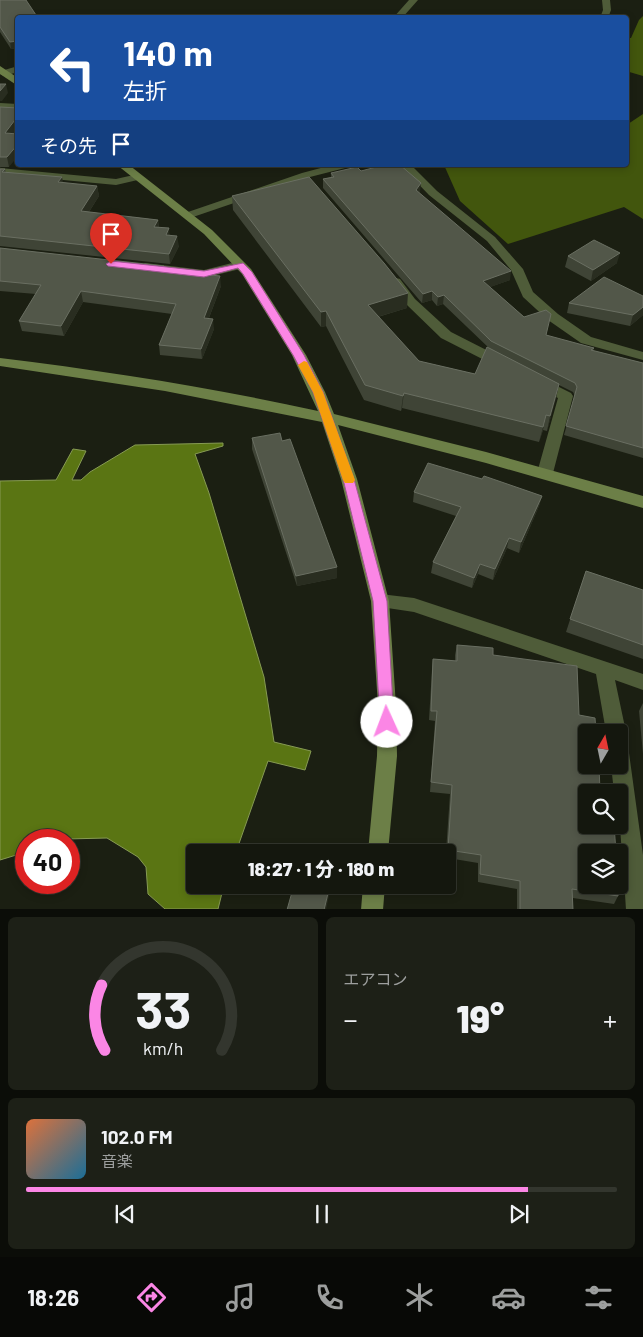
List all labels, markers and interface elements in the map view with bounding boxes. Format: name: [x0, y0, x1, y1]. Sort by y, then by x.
text: 140 m: [123, 31, 213, 73]
icon: left: [40, 35, 105, 100]
text: 左折: [123, 77, 167, 103]
icon: arrive: [107, 130, 135, 158]
text: その先: [40, 134, 97, 157]
pin: [90, 213, 132, 264]
icon: arrive: [97, 220, 125, 248]
position arrow: [360, 695, 412, 747]
north arrow: [578, 724, 628, 774]
map controls: [578, 724, 628, 894]
button: search: [578, 784, 628, 834]
speed limit sign: 40: [15, 829, 80, 894]
button: layers: [578, 844, 628, 894]
text: 18:27 · 1 分 · 180 m: [248, 857, 394, 880]
text: エアコン: [344, 969, 408, 988]
text: 33: [135, 977, 191, 1039]
text: 19°: [456, 995, 504, 1041]
text: −: [344, 1002, 358, 1036]
text: +: [603, 1002, 617, 1036]
text: km/h: [143, 1037, 183, 1059]
text: 102.0 FM: [101, 1125, 173, 1148]
text: 音楽: [101, 1151, 133, 1170]
icon: previous: [111, 1200, 139, 1228]
icon: pause: [308, 1200, 336, 1228]
icon: next: [505, 1200, 533, 1228]
icon: directions: [134, 1280, 169, 1315]
icon: music: [223, 1280, 258, 1315]
icon: phone: [312, 1280, 347, 1315]
icon: climate: [402, 1280, 437, 1315]
icon: car: [491, 1280, 526, 1315]
icon: filters: [581, 1280, 616, 1315]
text: 18:26: [27, 1284, 79, 1310]

